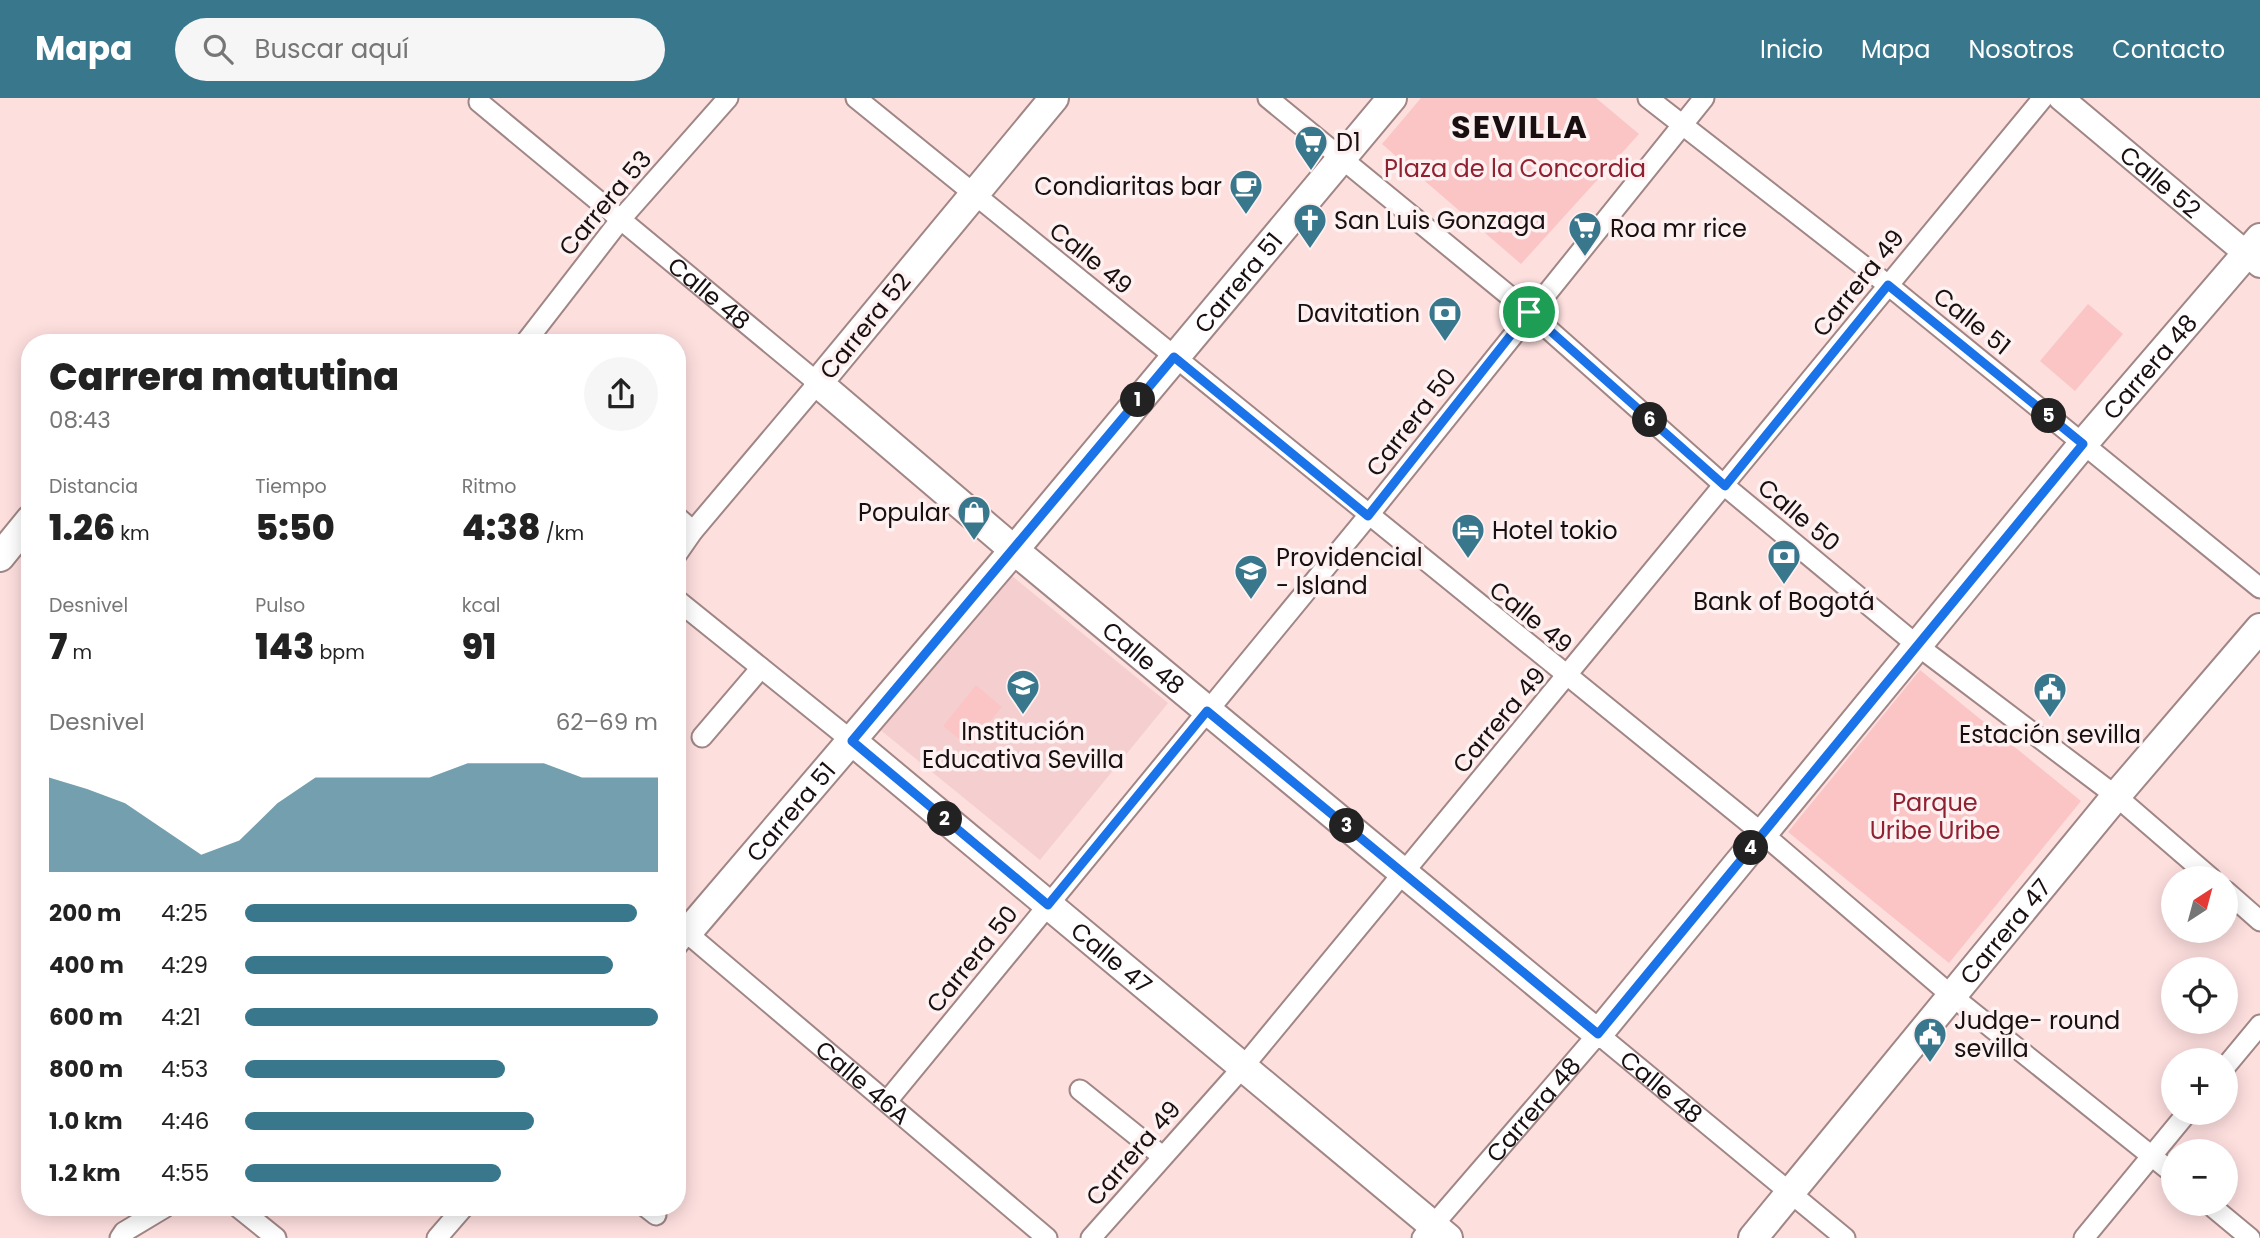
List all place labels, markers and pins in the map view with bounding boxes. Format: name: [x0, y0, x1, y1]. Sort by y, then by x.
supermarket icon: D1: [1292, 123, 1330, 172]
place label: D1: [1336, 126, 1361, 159]
cafe icon: Condiaritas bar: [1227, 167, 1265, 216]
place label: Condiaritas bar: [1034, 170, 1222, 203]
church icon: San Luis Gonzaga: [1291, 201, 1329, 250]
place label: San Luis Gonzaga: [1334, 204, 1546, 237]
supermarket icon: Roa mr rice: [1566, 209, 1604, 258]
place label: Roa mr rice: [1610, 212, 1747, 245]
pin: [1499, 282, 1559, 342]
bank icon: Davitation: [1426, 294, 1464, 343]
place label: Davitation: [1297, 297, 1420, 330]
pin: 1: [1120, 382, 1156, 418]
pin: 5: [2032, 398, 2066, 434]
pin: 6: [1632, 402, 1668, 438]
shop icon: Popular: [955, 493, 993, 542]
place label: Popular: [858, 496, 950, 529]
hotel icon: Hotel tokio: [1449, 511, 1487, 560]
place label: Hotel tokio: [1492, 514, 1618, 547]
bank icon: Bank of Bogotá: [1765, 537, 1803, 586]
place label: Providencial - Island: [1276, 541, 1423, 602]
school or university icon: Providencial - Island: [1232, 552, 1270, 601]
place label: Bank of Bogotá: [1693, 585, 1875, 618]
school or university icon: Institución Educativa Sevilla: [1004, 667, 1042, 716]
public building icon: Estación sevilla: [2031, 670, 2069, 719]
place label: Institución Educativa Sevilla: [922, 715, 1124, 776]
place label: Estación sevilla: [1959, 718, 2141, 751]
pin: 2: [928, 802, 962, 836]
pin: 3: [1330, 808, 1364, 844]
pin: 4: [1734, 830, 1768, 866]
place label: Judge- round sevilla: [1954, 1004, 2120, 1065]
public building icon: Judge- round sevilla: [1911, 1015, 1949, 1064]

